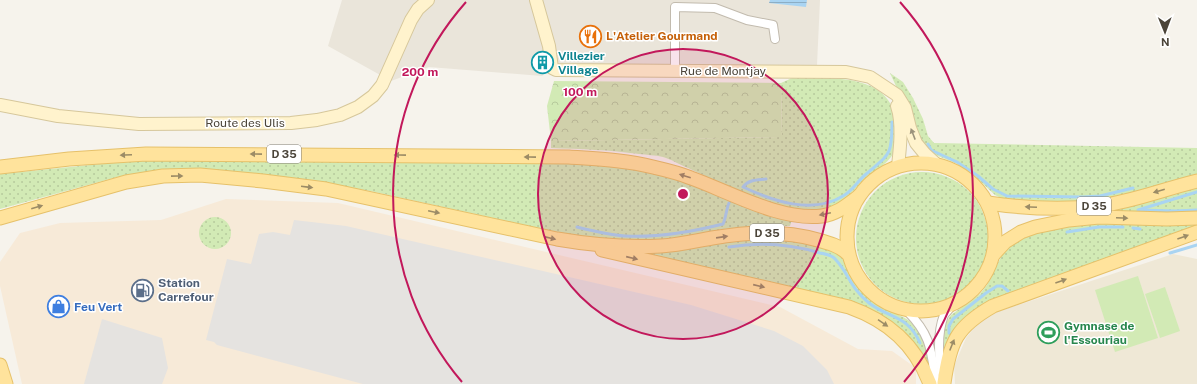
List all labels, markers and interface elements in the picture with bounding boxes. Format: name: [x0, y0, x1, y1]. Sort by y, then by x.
north arrow: [1145, 12, 1185, 52]
restaurant icon: L'Atelier Gourmand: [577, 23, 603, 49]
place label: L'Atelier Gourmand: [606, 29, 718, 43]
text: N: [1161, 36, 1170, 48]
place label: Villezier Village: [558, 49, 605, 77]
building icon: Villezier Village: [529, 50, 555, 76]
street label: Rue de Montjay: [680, 64, 767, 78]
text: 200 m: [402, 65, 438, 79]
text: 100 m: [563, 85, 597, 99]
street label: Route des Ulis: [205, 116, 285, 130]
one-way arrow: [909, 127, 915, 139]
road number: D 35: [267, 145, 301, 163]
one-way arrow: [120, 151, 132, 158]
one-way arrow: [249, 151, 262, 157]
one-way arrow: [393, 152, 406, 158]
one-way arrow: [524, 153, 536, 160]
one-way arrow: [171, 173, 184, 179]
one-way arrow: [678, 173, 690, 179]
one-way arrow: [301, 184, 313, 190]
centre of rings: [676, 187, 690, 201]
one-way arrow: [1153, 188, 1165, 194]
road number: D 35: [1077, 197, 1111, 215]
one-way arrow: [31, 203, 44, 209]
one-way arrow: [1025, 204, 1037, 211]
one-way arrow: [428, 210, 440, 216]
one-way arrow: [819, 212, 831, 218]
one-way arrow: [1116, 214, 1128, 221]
road number: D 35: [750, 224, 784, 242]
one-way arrow: [716, 234, 728, 240]
one-way arrow: [1177, 234, 1189, 240]
one-way arrow: [544, 235, 556, 241]
one-way arrow: [626, 256, 638, 262]
place label: Station Carrefour: [158, 276, 214, 304]
fuel station icon: Station Carrefour: [129, 277, 155, 303]
one-way arrow: [1055, 278, 1067, 284]
one-way arrow: [753, 284, 765, 290]
shop icon: Feu Vert: [45, 294, 71, 320]
place label: Feu Vert: [74, 300, 122, 314]
one-way arrow: [877, 319, 888, 327]
place label: Gymnase de l'Essouriau: [1064, 319, 1135, 347]
sports icon: Gymnase de l'Essouriau: [1036, 320, 1062, 346]
one-way arrow: [950, 339, 956, 351]

